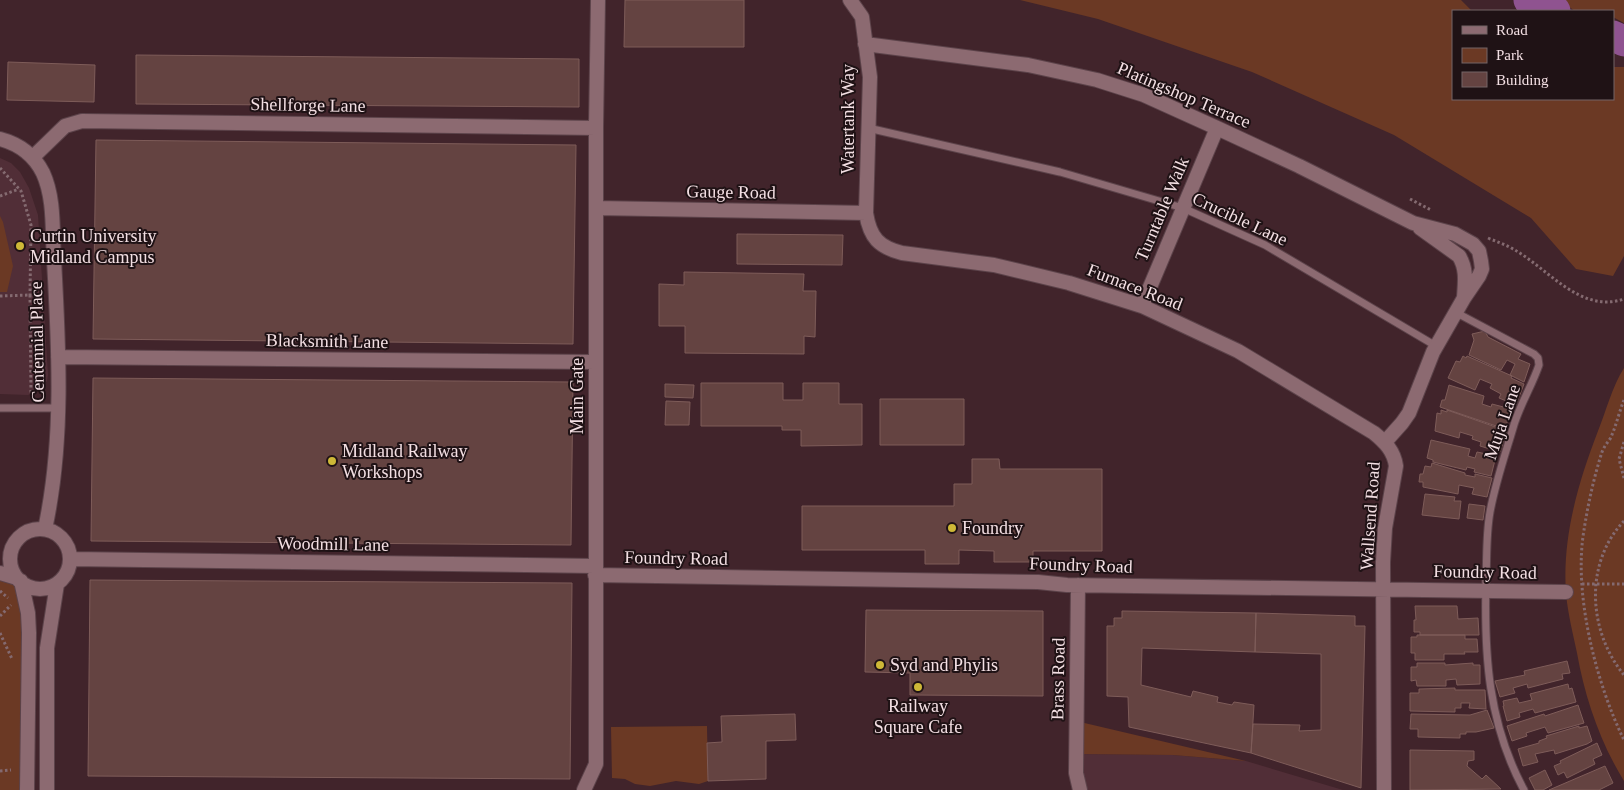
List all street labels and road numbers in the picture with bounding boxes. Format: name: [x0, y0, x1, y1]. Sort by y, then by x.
street label: Platingshop Terrace: [1114, 58, 1254, 132]
street label: Watertank Way: [838, 64, 858, 174]
street label: Shellforge Lane: [250, 94, 366, 116]
street label: Turntable Walk: [1131, 154, 1193, 264]
street label: Gauge Road: [686, 181, 776, 203]
street label: Crucible Lane: [1189, 188, 1291, 250]
street label: Furnace Road: [1085, 260, 1185, 314]
street label: Centennial Place: [26, 281, 48, 403]
street label: Blacksmith Lane: [266, 330, 388, 352]
street label: Main Gate: [567, 358, 587, 434]
street label: Muja Lane: [1480, 382, 1524, 462]
street label: Wallsend Road: [1356, 461, 1384, 571]
street label: Woodmill Lane: [277, 533, 389, 555]
street label: Foundry Road: [624, 547, 728, 569]
street label: Foundry Road: [1029, 553, 1133, 577]
street label: Foundry Road: [1433, 561, 1537, 583]
street label: Brass Road: [1047, 638, 1069, 720]

